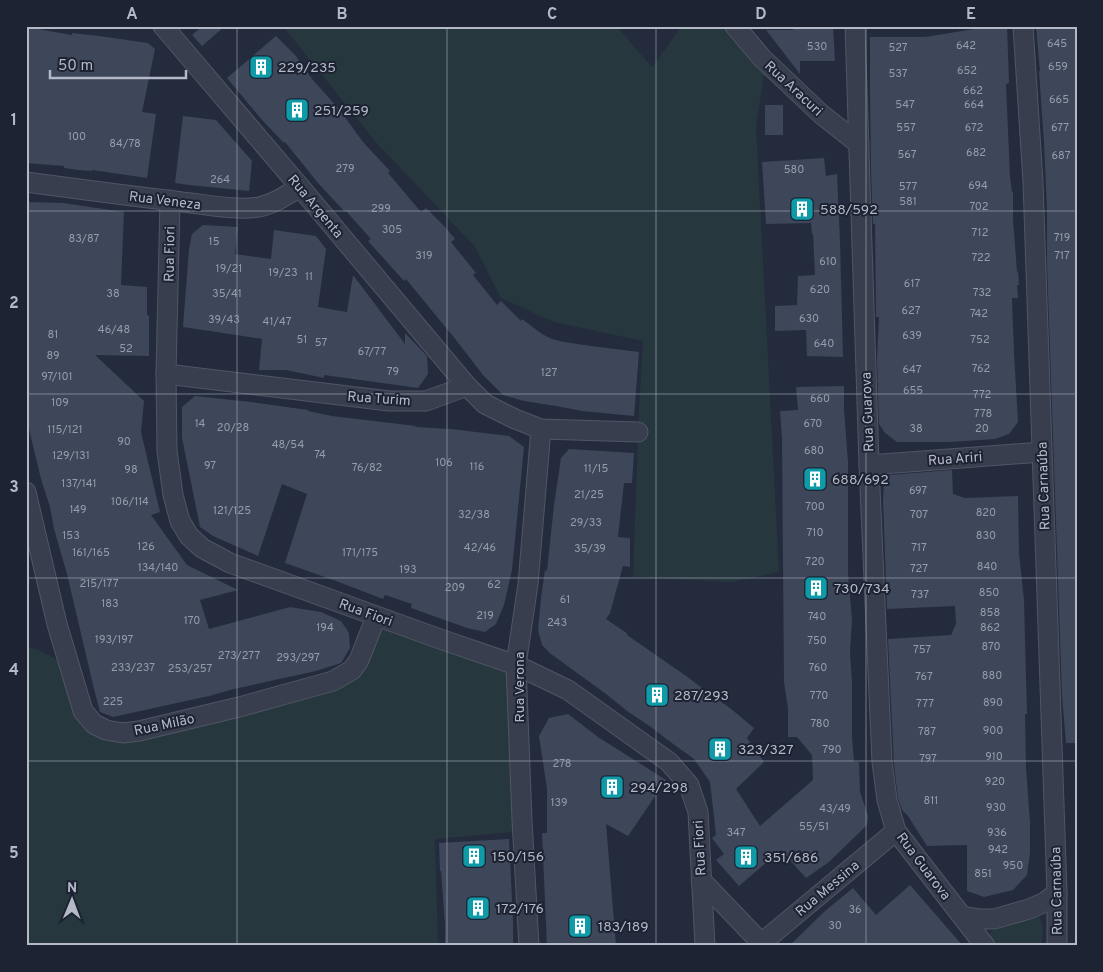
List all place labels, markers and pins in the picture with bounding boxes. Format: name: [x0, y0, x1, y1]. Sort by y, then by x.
building icon: 229/235: [248, 54, 274, 80]
place label: 229/235: [278, 60, 336, 77]
building icon: 251/259: [284, 97, 310, 123]
place label: 251/259: [314, 103, 369, 120]
building icon: 588/592: [789, 196, 815, 222]
place label: 588/592: [820, 202, 878, 219]
building icon: 688/692: [802, 466, 828, 492]
place label: 688/692: [832, 472, 889, 489]
building icon: 730/734: [803, 575, 829, 601]
place label: 730/734: [834, 581, 890, 598]
building icon: 287/293: [644, 682, 670, 708]
place label: 287/293: [674, 688, 729, 705]
building icon: 323/327: [707, 736, 733, 762]
place label: 323/327: [738, 742, 793, 759]
building icon: 294/298: [599, 774, 625, 800]
place label: 294/298: [630, 780, 688, 797]
building icon: 150/156: [461, 843, 487, 869]
building icon: 351/686: [733, 844, 759, 870]
place label: 150/156: [492, 849, 544, 866]
place label: 351/686: [764, 850, 818, 867]
building icon: 172/176: [465, 895, 491, 921]
place label: 172/176: [496, 901, 544, 918]
building icon: 183/189: [567, 913, 593, 939]
place label: 183/189: [598, 919, 649, 936]

